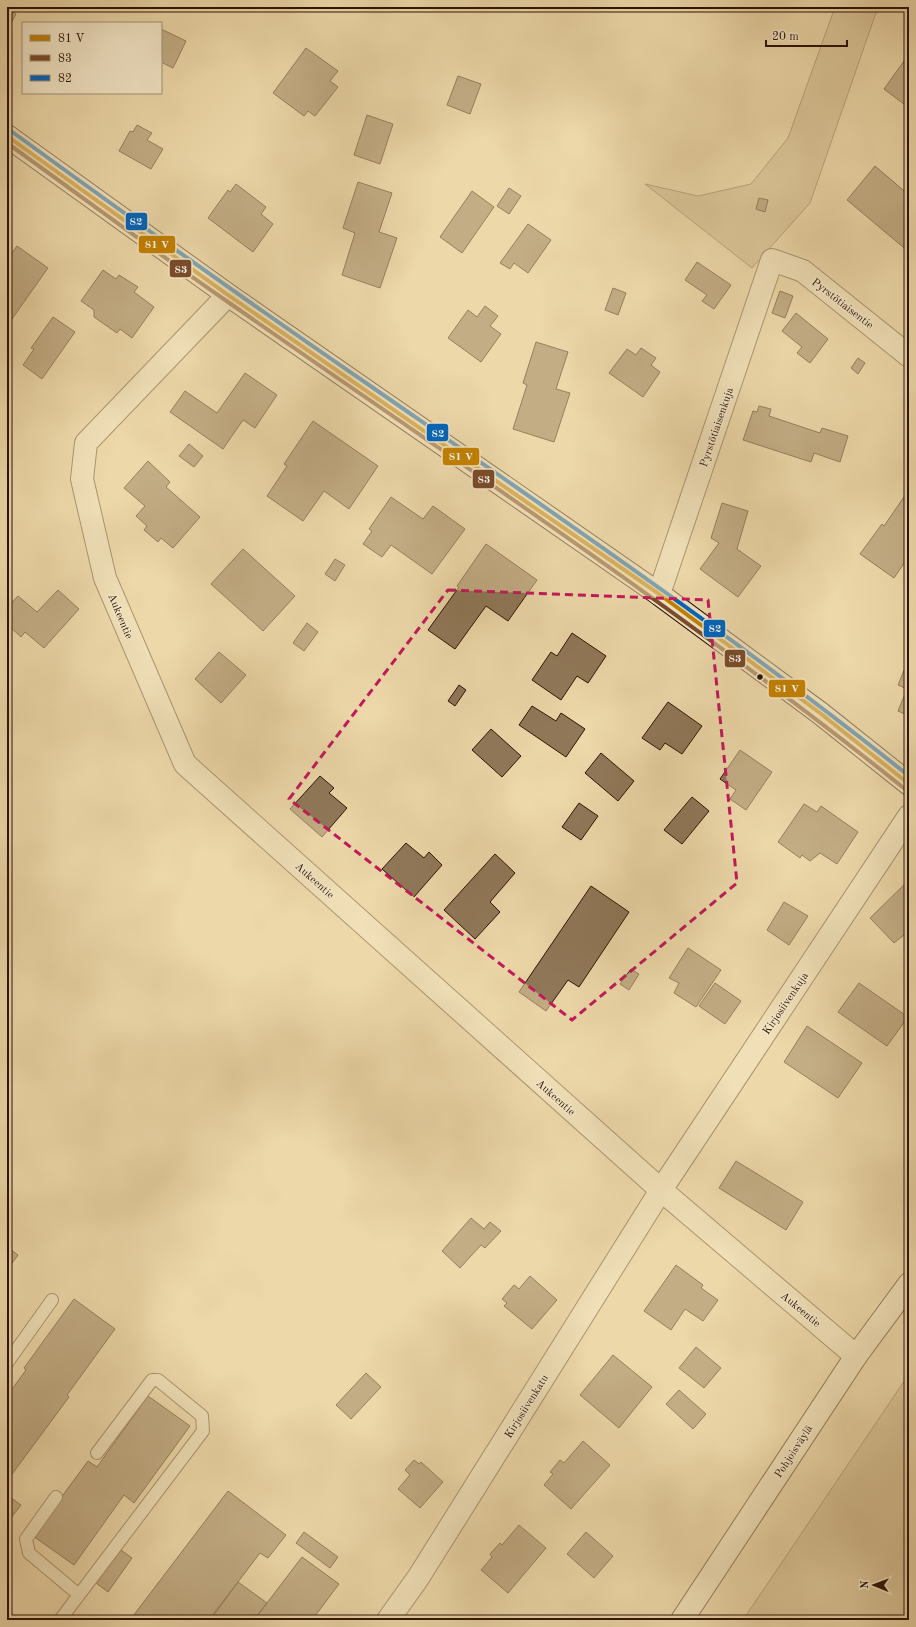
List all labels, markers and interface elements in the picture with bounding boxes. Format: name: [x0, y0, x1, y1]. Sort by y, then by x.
legend: [22, 22, 162, 94]
scale bar: [766, 22, 847, 48]
text: 20 m: [772, 31, 799, 43]
text: 81 V: [58, 33, 85, 45]
text: 83: [58, 53, 72, 65]
text: 82: [58, 73, 72, 85]
line badge: 82: [125, 212, 148, 231]
text: 82: [130, 217, 142, 228]
line badge: 81 V: [138, 235, 176, 254]
text: 81 V: [145, 240, 170, 251]
line badge: 83: [169, 259, 192, 278]
text: 83: [175, 265, 187, 276]
street label: Pyrstötiaisentie: [809, 277, 875, 332]
street label: Pyrstötiaisenkuja: [699, 386, 736, 469]
line badge: 82: [426, 423, 449, 442]
text: 82: [432, 429, 444, 440]
line badge: 81 V: [442, 447, 480, 466]
text: 81 V: [449, 452, 474, 463]
line badge: 83: [472, 469, 495, 489]
text: 83: [478, 475, 490, 486]
street label: Aukeentie: [105, 592, 134, 641]
line badge: 82: [703, 619, 726, 638]
text: 82: [709, 624, 721, 635]
line badge: 83: [724, 649, 746, 668]
text: 83: [729, 654, 741, 665]
unlabelled marker: [755, 672, 765, 682]
line badge: 81 V: [768, 679, 806, 698]
text: 81 V: [775, 684, 800, 695]
street label: Aukeentie: [292, 861, 335, 901]
street label: Kirjosiivenkuja: [761, 970, 811, 1037]
street label: Aukeentie: [533, 1078, 576, 1118]
street label: Aukeentie: [778, 1291, 822, 1330]
street label: Kirjosiivenkatu: [503, 1373, 551, 1441]
street label: Pohjoisväylä: [773, 1423, 816, 1480]
north arrow: [854, 1565, 894, 1605]
text: N: [860, 1580, 871, 1589]

